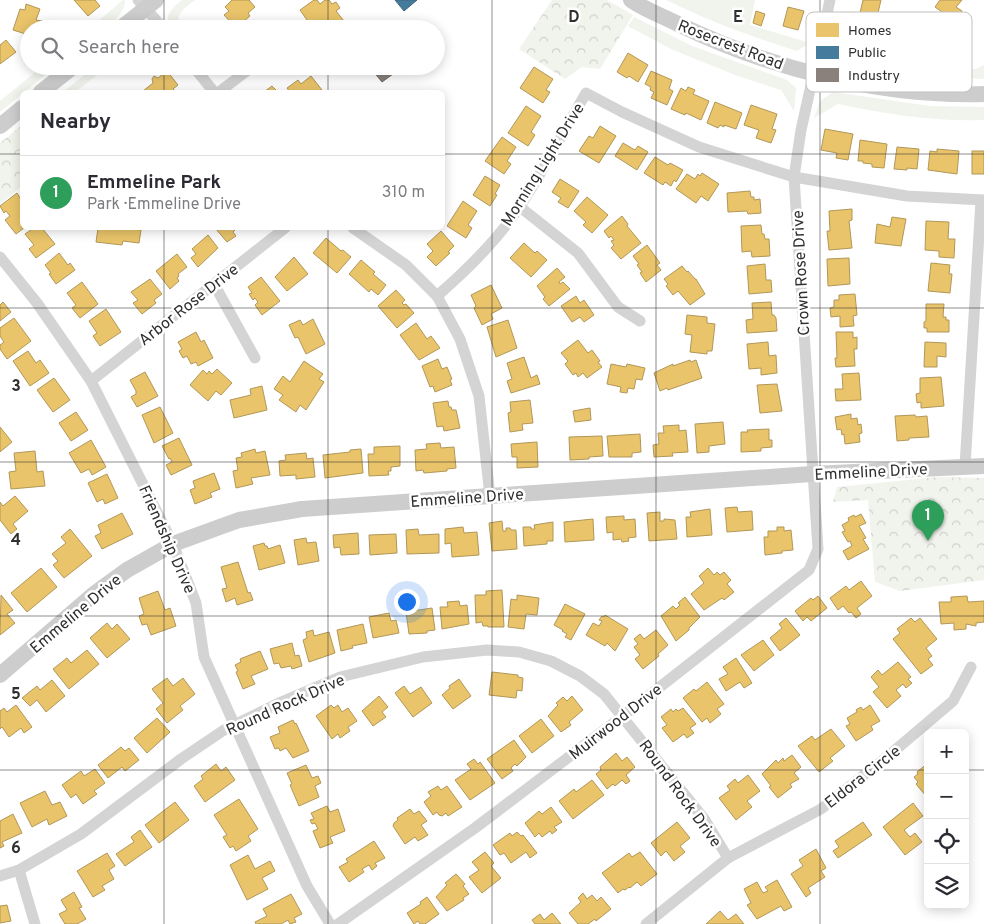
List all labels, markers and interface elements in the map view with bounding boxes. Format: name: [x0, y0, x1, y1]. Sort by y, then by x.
text: D: [568, 8, 580, 28]
text: E: [733, 8, 743, 28]
legend: [806, 12, 972, 92]
street label: Rosecrest Road: [675, 17, 786, 75]
search box: [20, 20, 445, 75]
text: Homes: [848, 23, 892, 40]
icon: search: [38, 34, 66, 62]
text: Search here: [78, 36, 180, 60]
text: Public: [848, 45, 887, 62]
text: Industry: [848, 68, 900, 85]
street label: Morning Light Drive: [498, 100, 590, 230]
text: Nearby: [40, 109, 111, 136]
text: Emmeline Park: [87, 171, 221, 195]
text: 1: [53, 183, 59, 203]
text: 310 m: [382, 183, 425, 203]
text: Park · Emmeline Drive: [87, 195, 241, 215]
street label: Crown Rose Drive: [789, 210, 815, 336]
street label: Arbor Rose Drive: [135, 260, 243, 351]
text: 3: [11, 377, 21, 397]
street label: Emmeline Drive: [814, 460, 928, 486]
street label: Friendship Drive: [133, 483, 199, 597]
street label: Emmeline Drive: [410, 485, 524, 513]
pin: 1: [912, 500, 944, 541]
text: 4: [11, 531, 21, 551]
street label: Emmeline Drive: [26, 570, 126, 659]
your location: [394, 589, 420, 615]
street label: Round Rock Drive: [223, 671, 348, 741]
street label: Muirwood Drive: [566, 680, 667, 765]
text: 5: [11, 685, 21, 705]
map controls: [924, 729, 969, 909]
button: +: [924, 729, 969, 774]
street label: Round Rock Drive: [634, 737, 725, 852]
street label: Eldora Circle: [821, 742, 905, 813]
button: −: [924, 774, 969, 819]
button: locate: [924, 819, 969, 864]
text: 6: [11, 839, 21, 859]
button: layers: [924, 864, 969, 909]

